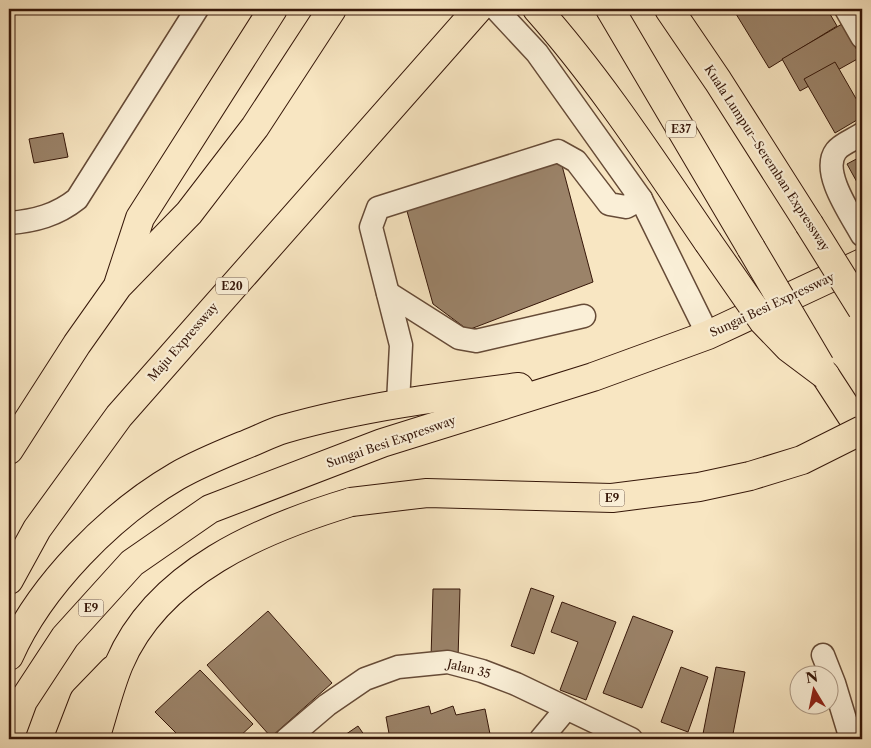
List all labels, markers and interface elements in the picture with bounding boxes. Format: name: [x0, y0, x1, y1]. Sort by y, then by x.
street label: Kuala Lumpur–Seremban Expressway: [702, 62, 833, 254]
road number: E37: [666, 120, 696, 138]
street label: Sungai Besi Expressway: [707, 269, 837, 340]
road number: E20: [216, 278, 248, 294]
street label: Maju Expressway: [144, 299, 221, 384]
street label: Sungai Besi Expressway: [324, 412, 458, 471]
road number: E9: [600, 489, 624, 506]
road number: E9: [78, 600, 104, 616]
street label: Jalan 35: [444, 655, 492, 681]
north arrow: [788, 666, 838, 716]
text: N: [804, 667, 819, 687]

